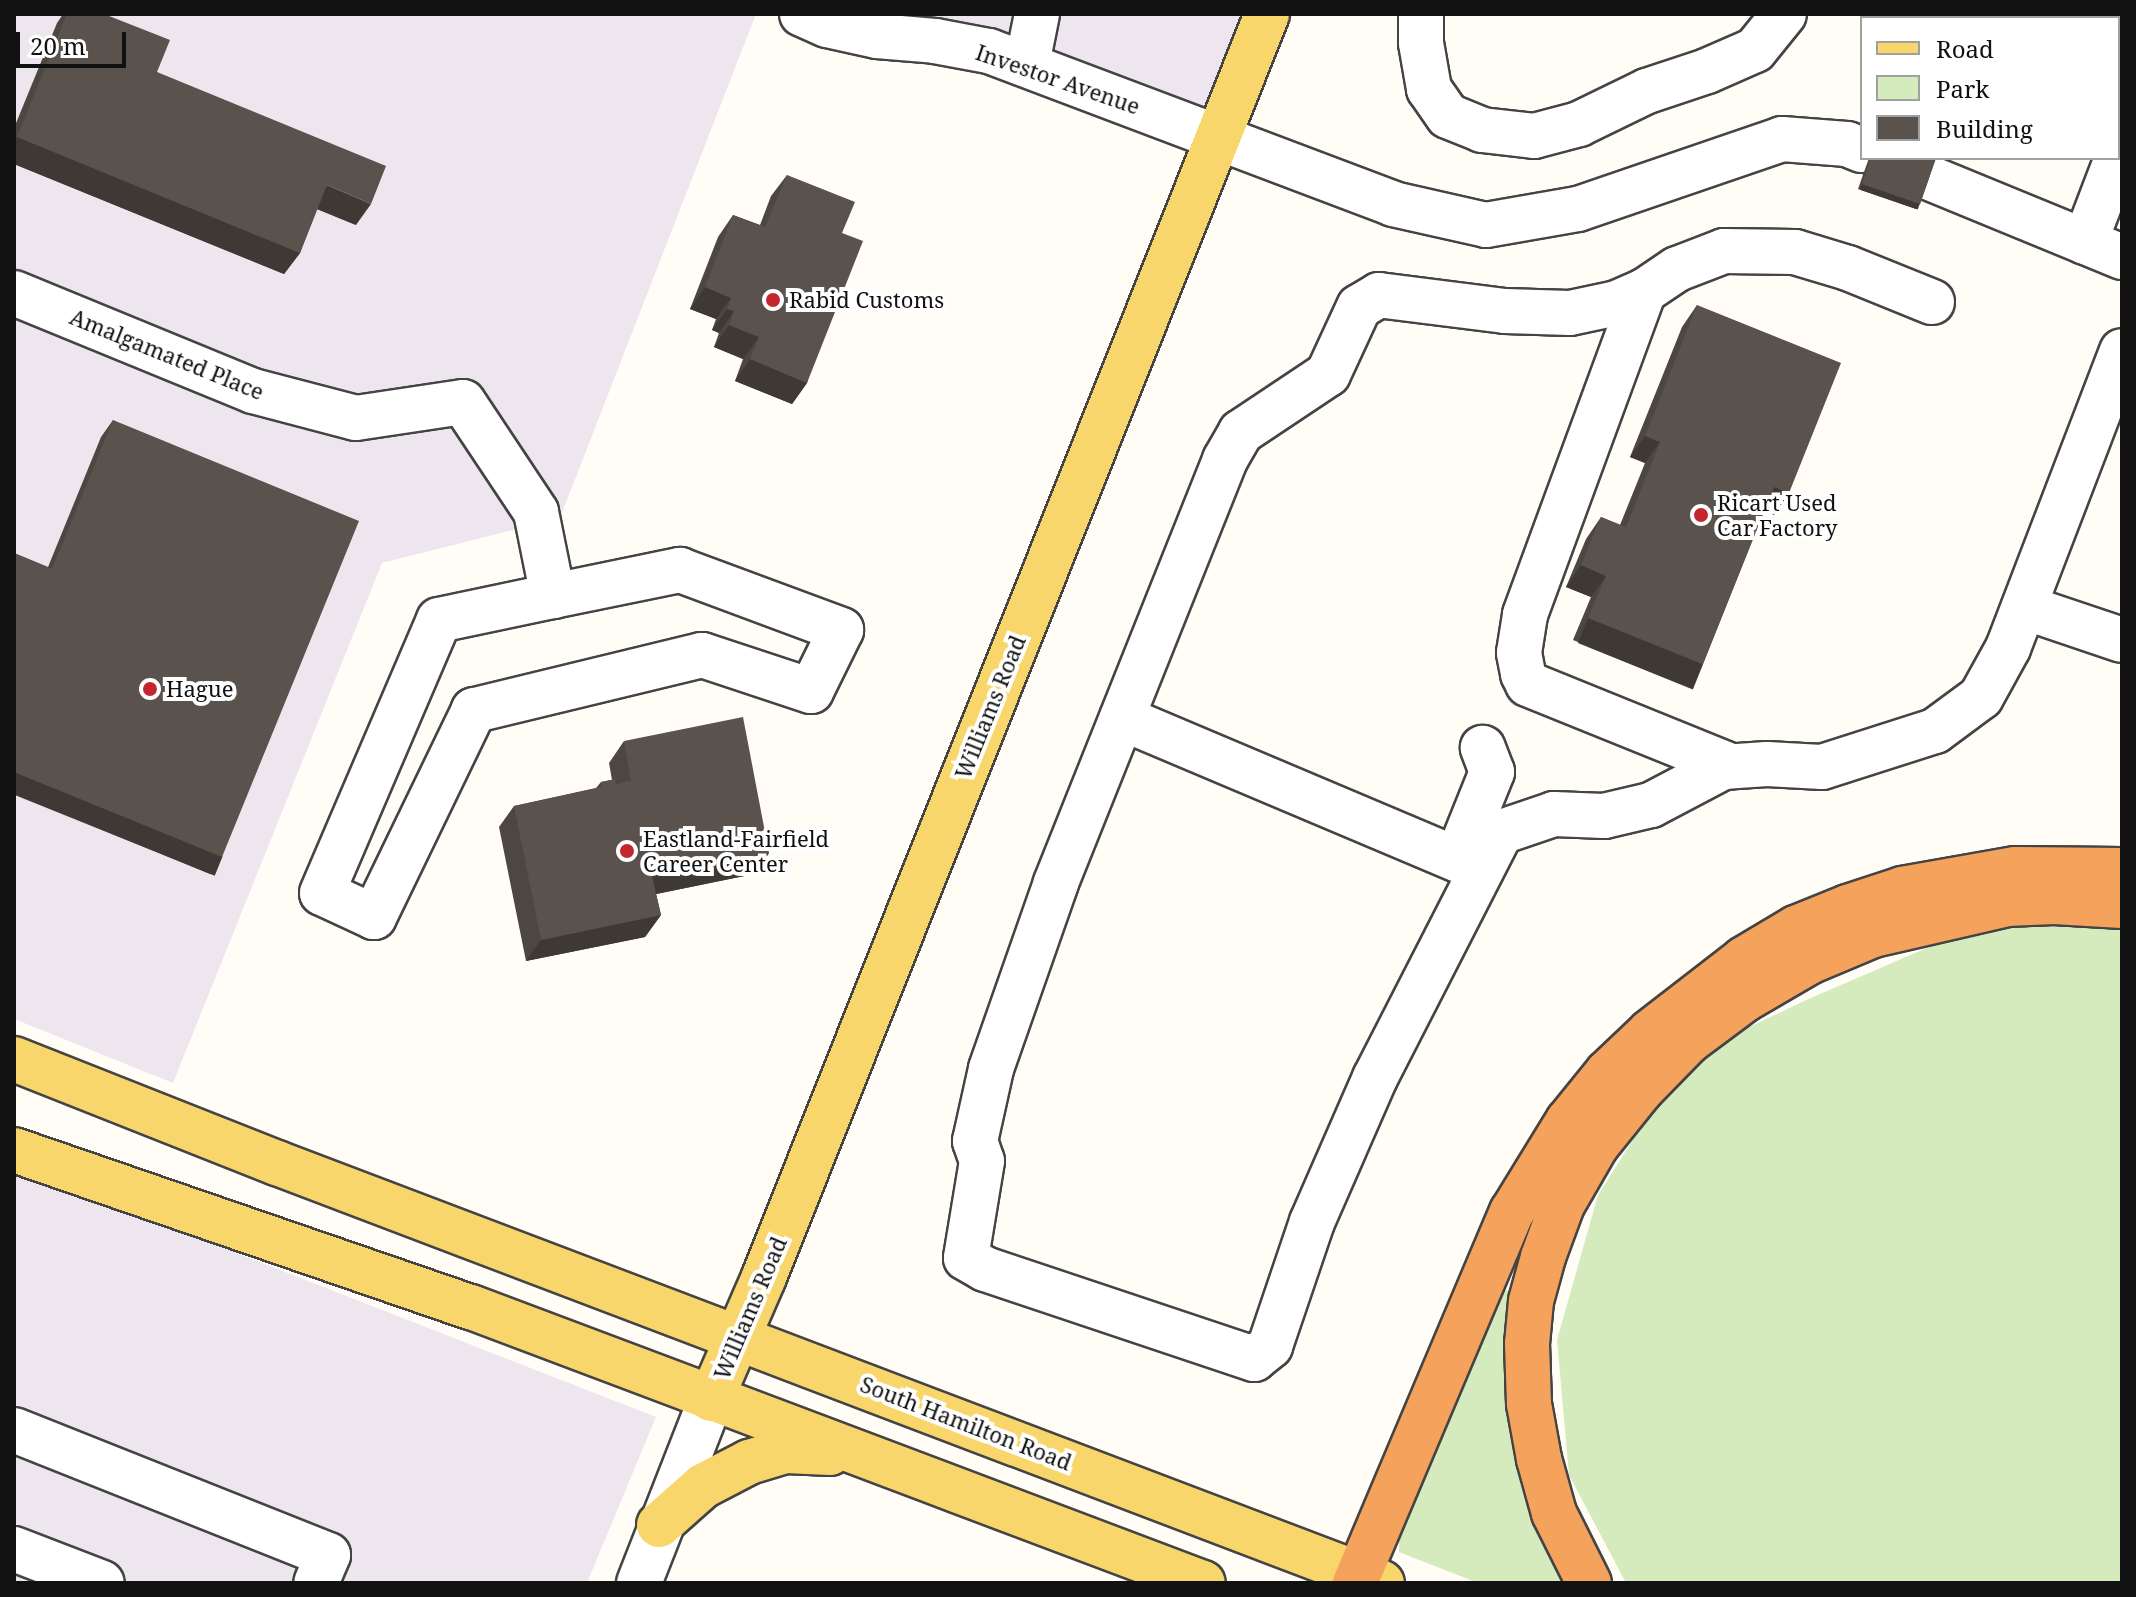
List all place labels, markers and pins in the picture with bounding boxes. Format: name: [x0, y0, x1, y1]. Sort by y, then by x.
place label: Rabid Customs: [789, 287, 944, 313]
marker: Rabid Customs: [764, 291, 782, 309]
place label: Ricart Used Car Factory: [1717, 489, 1838, 540]
marker: Ricart Used Car Factory: [1692, 506, 1710, 524]
place label: Hague: [166, 676, 233, 702]
marker: Hague: [141, 680, 159, 698]
place label: Eastland-Fairfield Career Center: [643, 825, 829, 876]
marker: Eastland-Fairfield Career Center: [618, 842, 636, 860]

